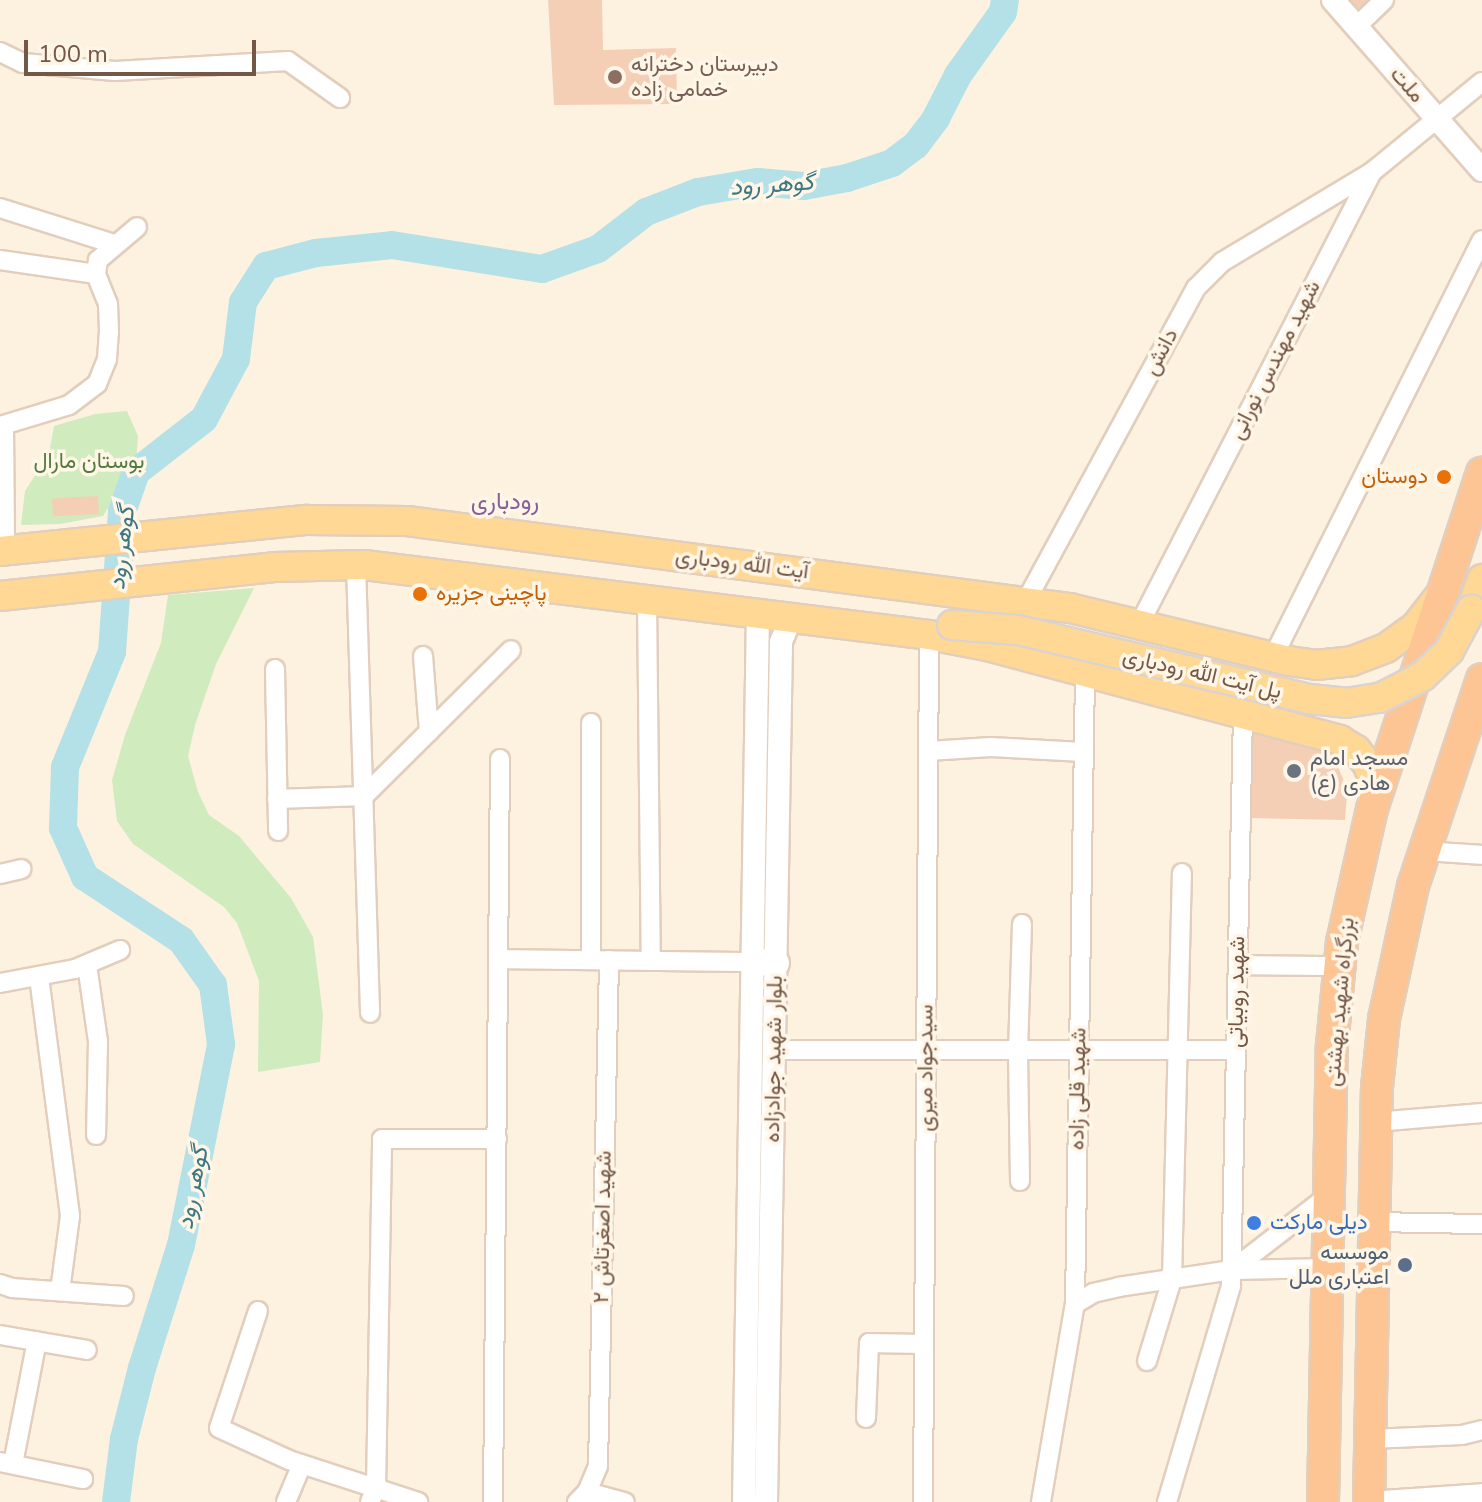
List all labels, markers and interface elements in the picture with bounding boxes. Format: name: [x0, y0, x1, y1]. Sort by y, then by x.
scale bar: [28, 24, 260, 74]
text: 100 m: [38, 38, 108, 70]
place label: دبیرستان دخترانه خمامی زاده: [631, 51, 779, 102]
street label: ملت: [1384, 62, 1430, 108]
marker: دبیرستان دخترانه خمامی زاده: [606, 68, 624, 86]
water label: گوهر رود: [729, 168, 815, 202]
street label: شهید مهندس نورانی: [1224, 276, 1326, 444]
street label: دانش: [1138, 324, 1184, 380]
park label: بوستان مارال: [33, 449, 145, 475]
place label: دوستان: [1361, 464, 1428, 490]
marker: دوستان: [1435, 468, 1453, 486]
district label: رودباری: [471, 488, 539, 516]
water label: گوهر رود: [103, 505, 141, 591]
street label: آیت الله رودباری: [674, 543, 810, 585]
place label: پاچینی جزیره: [436, 581, 547, 607]
marker: پاچینی جزیره: [411, 585, 429, 603]
street label: پل آیت الله رودباری: [1120, 643, 1284, 705]
place label: مسجد امام هادی (ع): [1310, 745, 1408, 796]
marker: مسجد امام هادی (ع): [1285, 762, 1303, 780]
street label: بزرگراه شهید بهشتی: [1319, 916, 1361, 1088]
street label: شهید روبیاتی: [1223, 936, 1251, 1048]
street label: بلوار شهید جوادزاده: [759, 975, 789, 1143]
street label: سیدجواد میری: [913, 1004, 939, 1132]
street label: شهید قلی زاده: [1064, 1028, 1092, 1150]
water label: گوهر رود: [171, 1144, 215, 1232]
street label: شهید اصغرتاش ۲: [588, 1150, 618, 1304]
place label: دیلی مارکت: [1270, 1210, 1367, 1236]
marker: دیلی مارکت: [1245, 1214, 1263, 1232]
place label: موسسه اعتباری ملل: [1289, 1239, 1389, 1290]
marker: موسسه اعتباری ملل: [1396, 1256, 1414, 1274]

